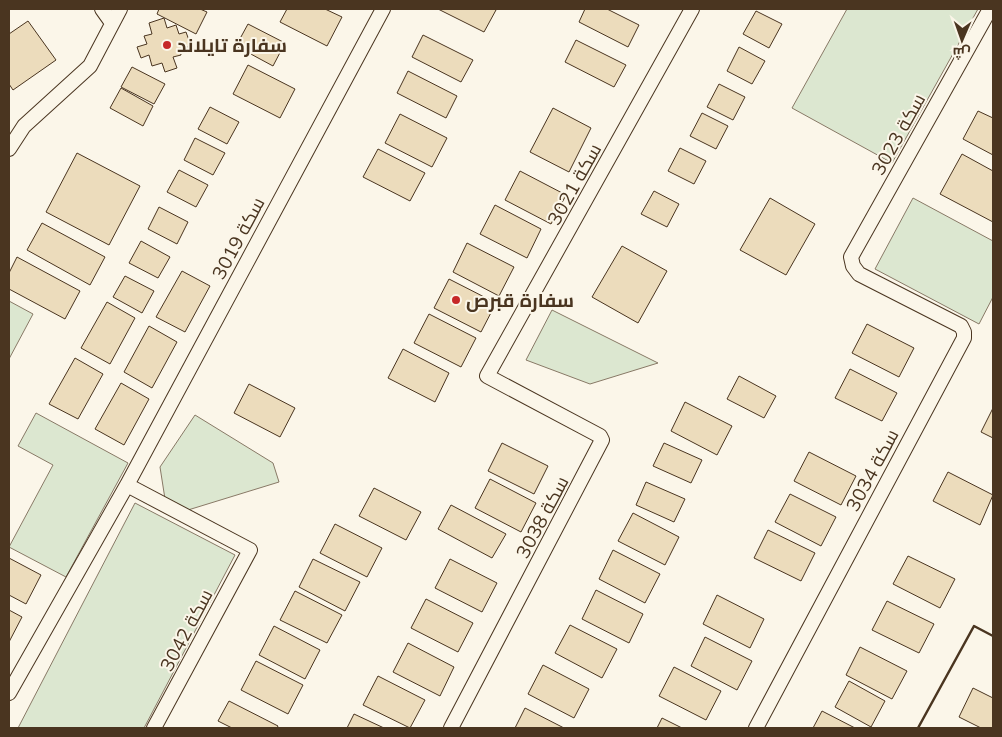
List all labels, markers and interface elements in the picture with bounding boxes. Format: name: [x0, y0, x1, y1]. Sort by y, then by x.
north arrow: [937, 15, 987, 65]
place label: سفارة تايلاند: [177, 33, 287, 57]
marker: سفارة تايلاند: [161, 39, 173, 51]
text: ش: [952, 44, 971, 62]
street label: سكة 3023: [866, 89, 930, 179]
street label: سكة 3021: [542, 139, 606, 229]
street label: سكة 3019: [206, 193, 270, 283]
place label: سفارة قبرص: [466, 288, 574, 312]
marker: سفارة قبرص: [450, 294, 462, 306]
street label: سكة 3034: [840, 425, 904, 515]
street label: سكة 3038: [510, 472, 574, 562]
street label: سكة 3042: [154, 585, 218, 675]

